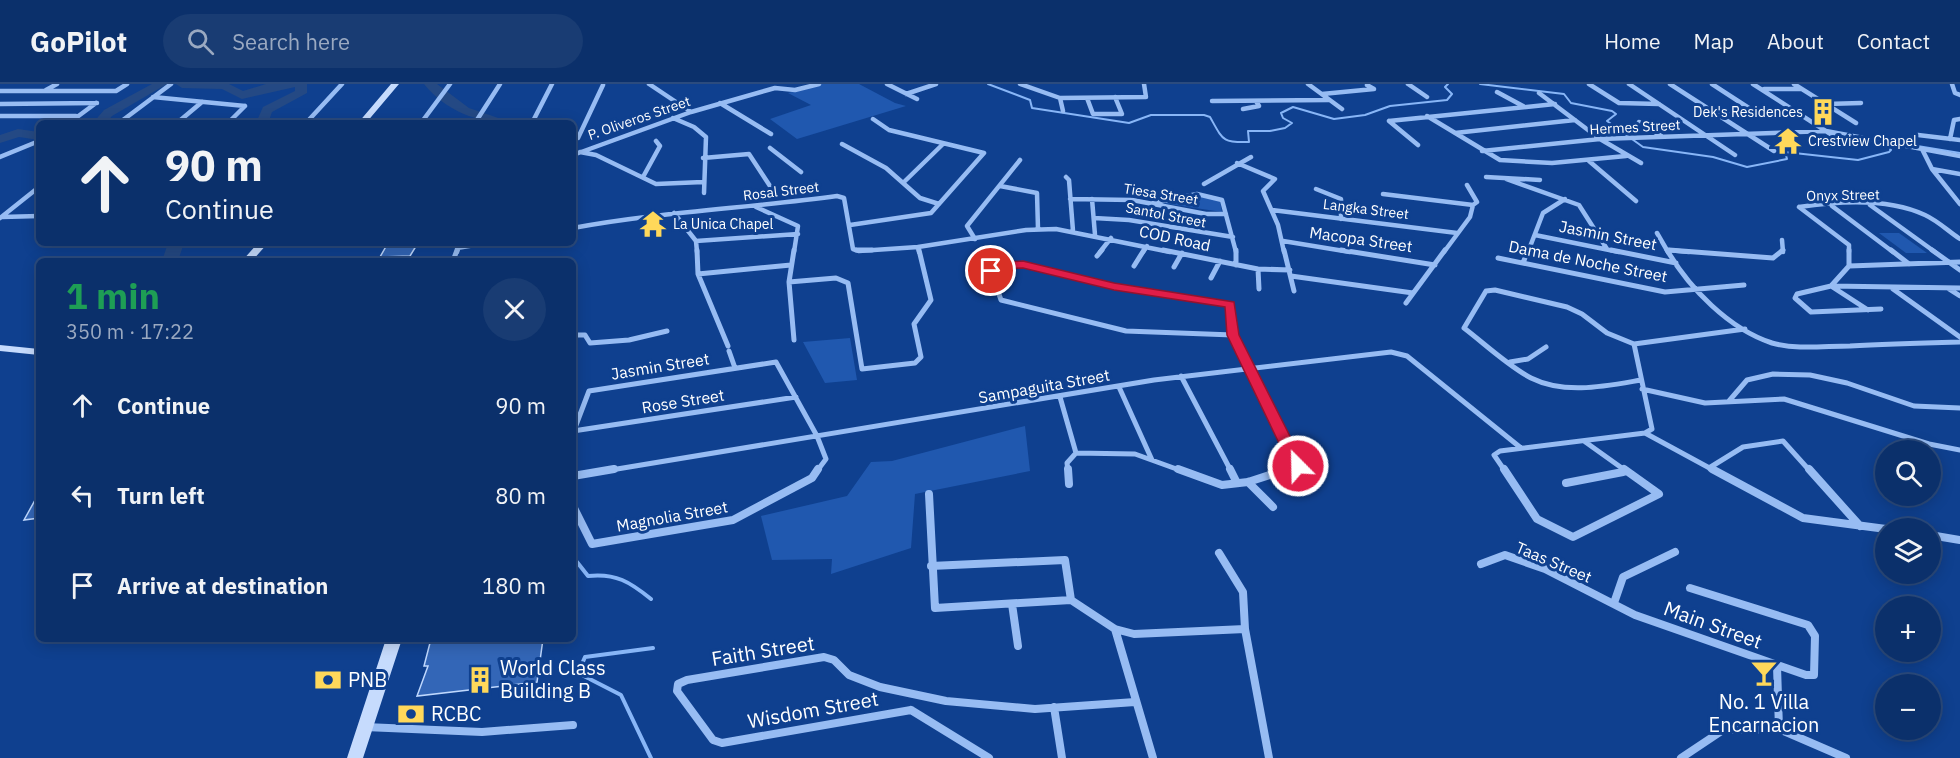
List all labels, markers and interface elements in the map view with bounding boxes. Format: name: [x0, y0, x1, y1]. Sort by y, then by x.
search box: [163, 14, 583, 68]
text: GoPilot: [30, 23, 127, 60]
icon: search: [184, 25, 217, 58]
text: Search here: [232, 27, 350, 56]
text: Home: [1604, 27, 1661, 55]
text: Map: [1694, 27, 1734, 55]
text: About: [1767, 27, 1824, 55]
text: Contact: [1857, 27, 1930, 55]
street label: P. Oliveros Street: [585, 92, 693, 144]
building icon: Dek's Residences: [1808, 97, 1838, 127]
place label: Dek's Residences: [1693, 103, 1803, 121]
street label: Hermes Street: [1589, 116, 1681, 138]
temple icon: Crestview Chapel: [1773, 126, 1803, 156]
place label: Crestview Chapel: [1808, 132, 1917, 150]
text: 90 m: [165, 138, 263, 193]
icon: ahead: [66, 144, 144, 222]
street label: Rosal Street: [742, 177, 820, 205]
street label: Tiesa Street: [1122, 179, 1200, 209]
street label: Onyx Street: [1806, 185, 1880, 205]
text: Continue: [165, 191, 274, 226]
street label: Langka Street: [1322, 195, 1410, 223]
street label: Santol Street: [1124, 198, 1208, 232]
temple icon: La Unica Chapel: [638, 209, 668, 239]
place label: La Unica Chapel: [673, 215, 773, 233]
street label: Jasmin Street: [1557, 216, 1659, 254]
street label: COD Road: [1138, 221, 1212, 255]
street label: Macopa Street: [1308, 222, 1414, 256]
street label: Dama de Noche Street: [1507, 236, 1669, 286]
pin: [965, 245, 1016, 296]
icon: arrive: [974, 254, 1007, 287]
text: 1 min: [66, 272, 160, 319]
button: close: [483, 278, 546, 341]
text: 350 m · 17:22: [66, 318, 194, 345]
street label: Jasmin Street: [609, 348, 711, 384]
street label: Sampaguita Street: [977, 365, 1111, 407]
street label: Rose Street: [640, 385, 726, 417]
icon: ahead: [66, 389, 99, 422]
text: Continue: [117, 391, 210, 420]
text: 90 m: [495, 391, 546, 420]
position arrow: [1266, 434, 1330, 498]
map controls: [1875, 440, 1941, 740]
button: search: [1875, 440, 1941, 506]
icon: left: [66, 479, 99, 512]
text: Turn left: [117, 481, 205, 510]
text: 80 m: [495, 481, 546, 510]
street label: Magnolia Street: [615, 496, 729, 536]
button: layers: [1875, 518, 1941, 584]
street label: Taas Street: [1513, 537, 1595, 587]
icon: arrive: [66, 569, 99, 602]
text: Arrive at destination: [117, 571, 328, 600]
text: 180 m: [482, 571, 546, 600]
street label: Main Street: [1660, 594, 1766, 655]
button: +: [1875, 596, 1941, 662]
street label: Faith Street: [709, 629, 816, 672]
place label: World Class Building B: [500, 654, 606, 704]
bar icon: No. 1 Villa Encarnacion: [1749, 658, 1779, 688]
bank icon: PNB: [313, 665, 343, 695]
building icon: World Class Building B: [465, 665, 495, 695]
place label: PNB: [348, 666, 387, 693]
button: −: [1875, 674, 1941, 740]
street label: Wisdom Street: [745, 685, 880, 734]
place label: No. 1 Villa Encarnacion: [1709, 688, 1819, 738]
bank icon: RCBC: [396, 699, 426, 729]
place label: RCBC: [431, 700, 482, 727]

